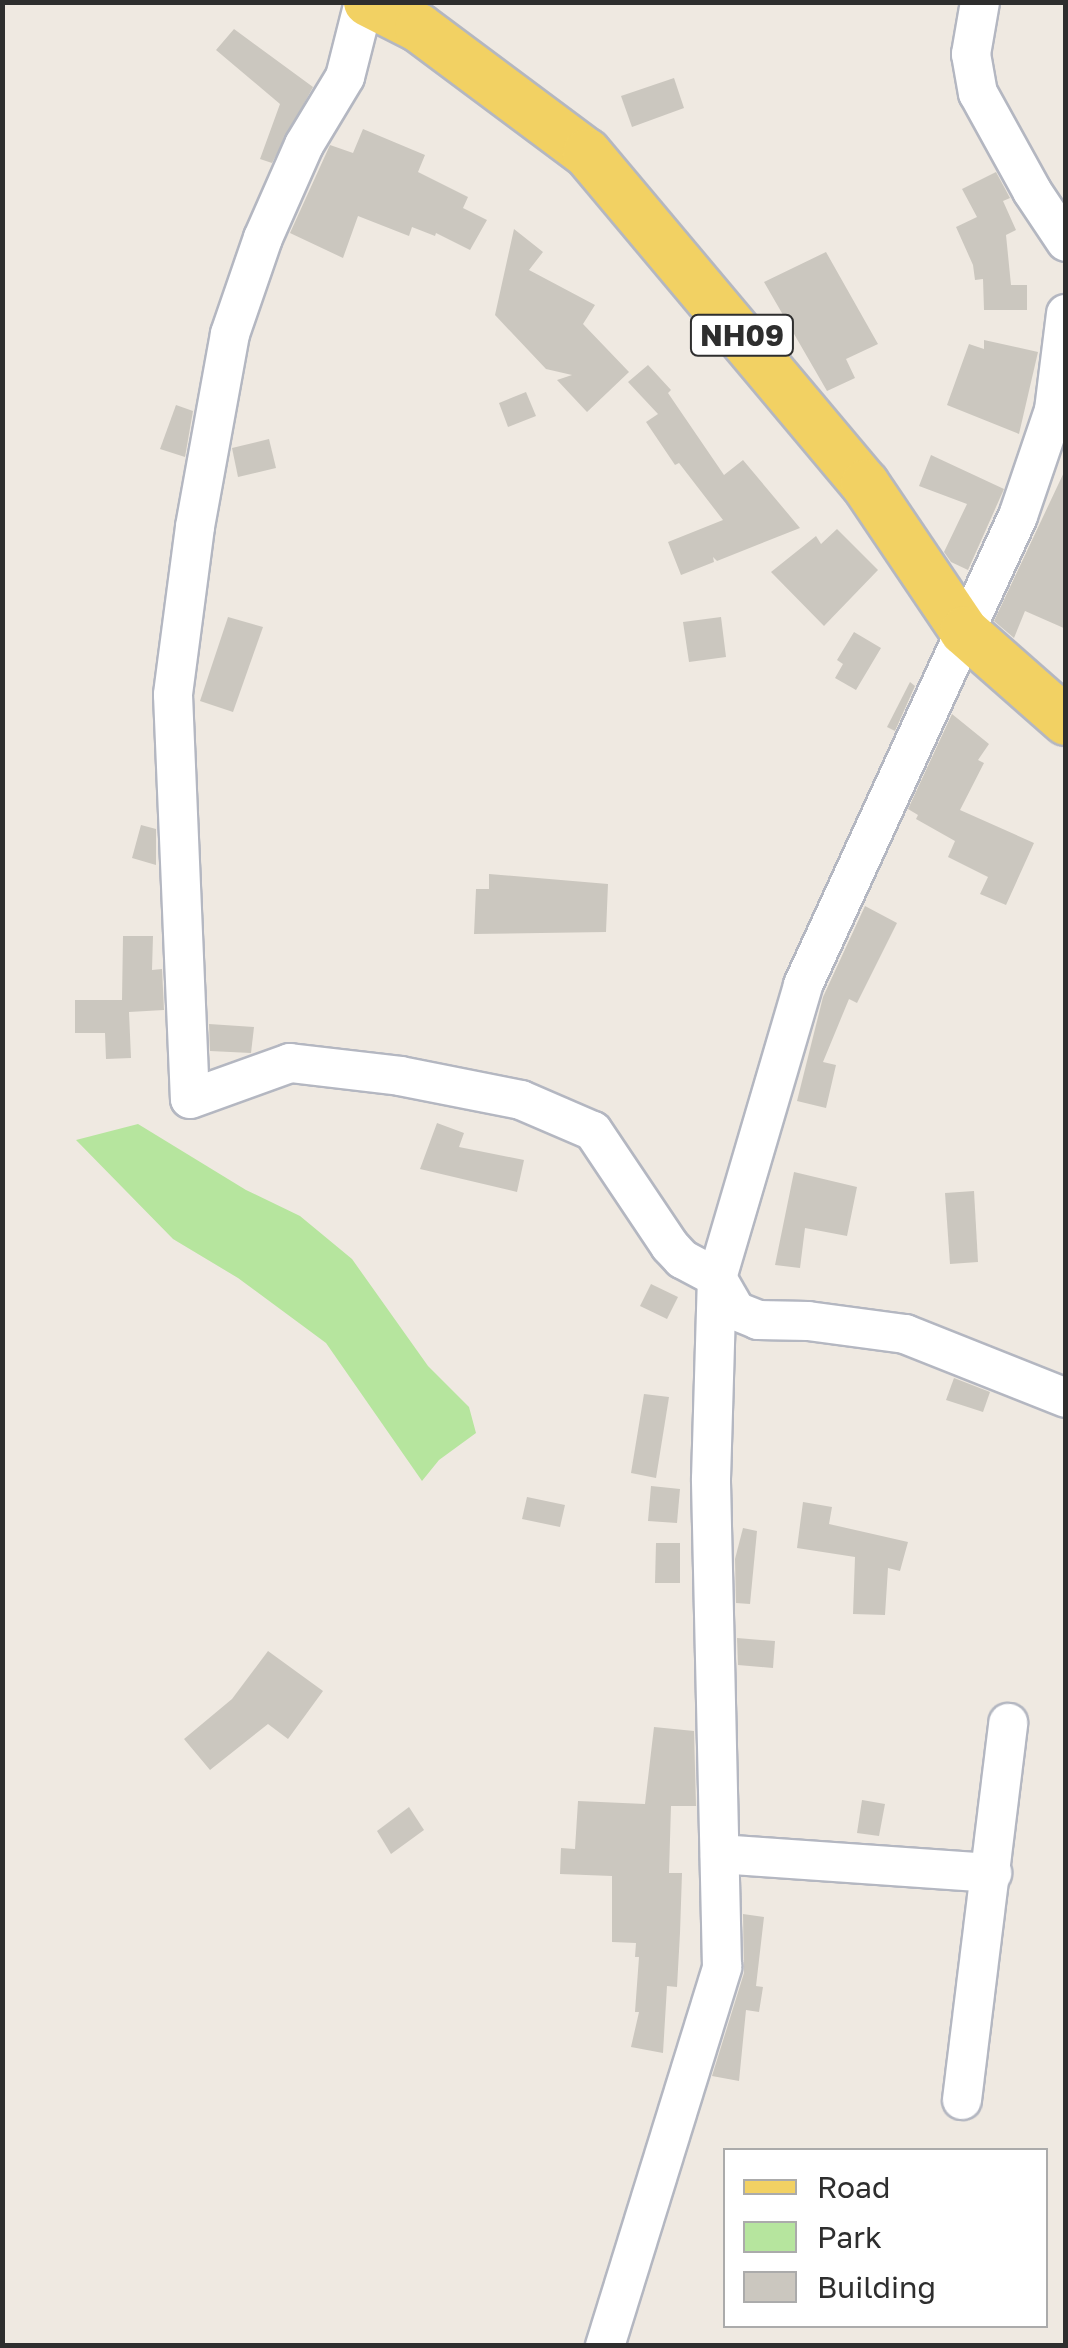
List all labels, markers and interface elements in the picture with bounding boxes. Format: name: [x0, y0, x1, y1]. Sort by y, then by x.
road number: NH09: [690, 310, 794, 360]
legend: [723, 2148, 1048, 2328]
text: Road: [817, 2169, 891, 2205]
text: Park: [817, 2219, 882, 2255]
text: Building: [817, 2269, 936, 2305]

